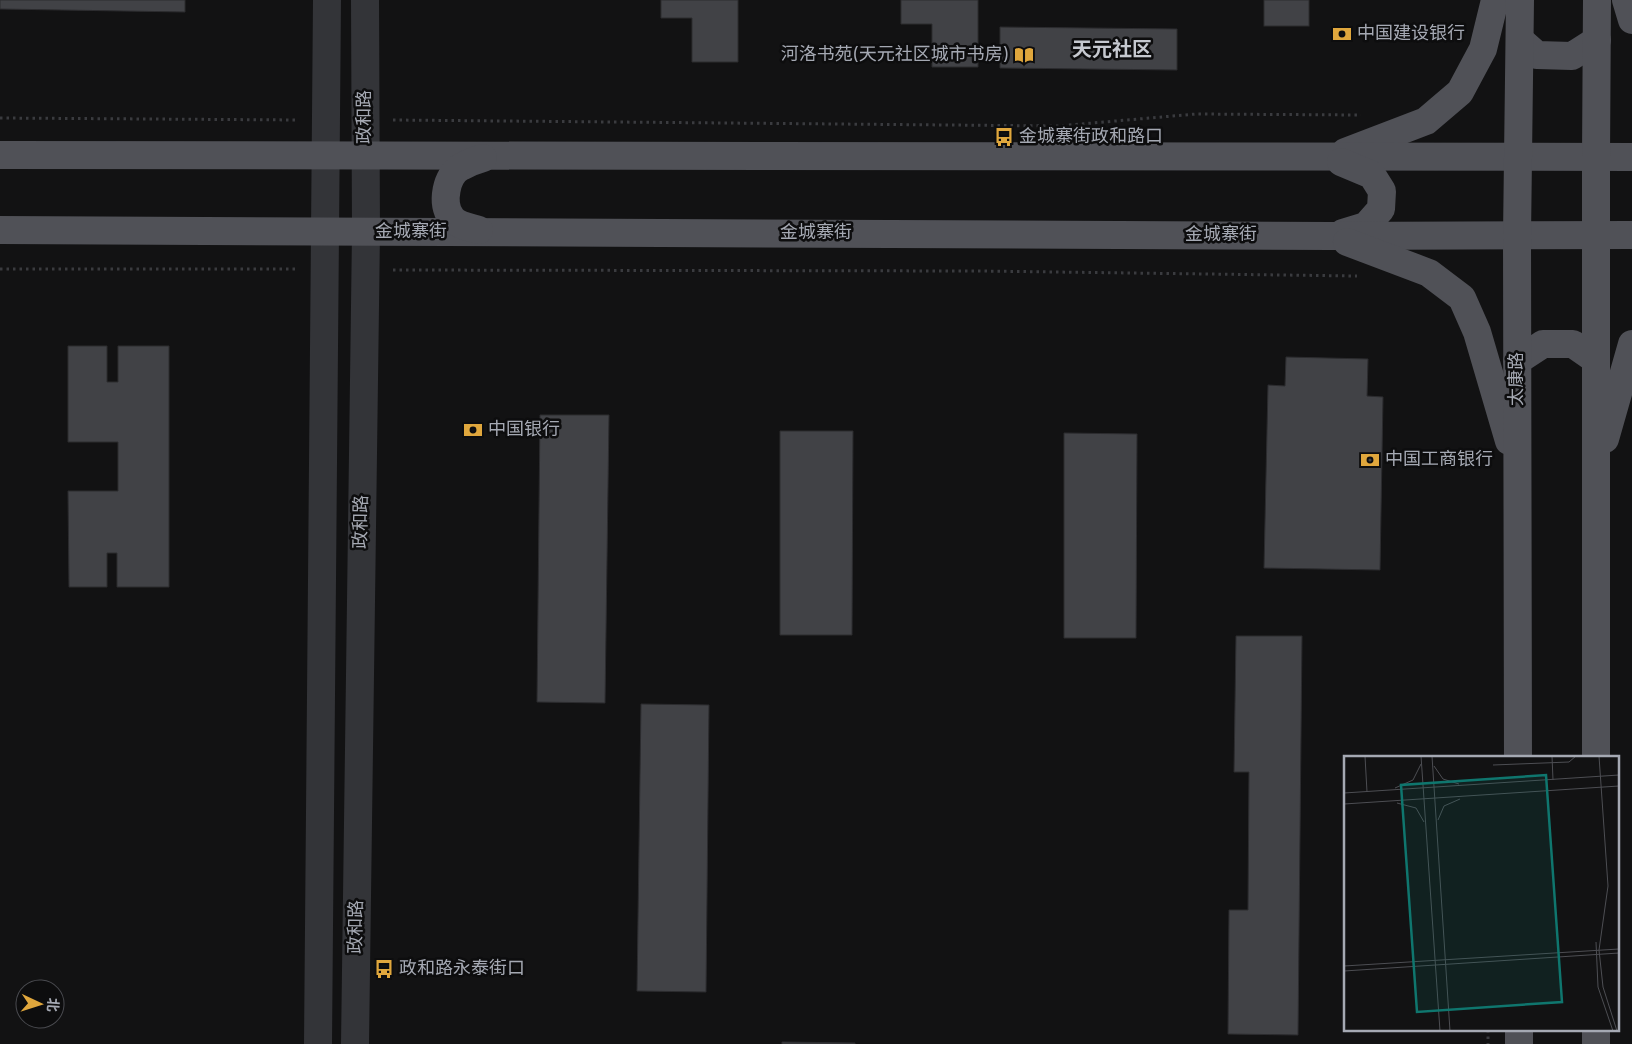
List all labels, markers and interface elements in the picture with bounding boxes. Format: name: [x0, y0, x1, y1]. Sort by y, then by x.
bank icon: 中国建设银行: [1331, 23, 1353, 45]
place label: 中国建设银行: [1357, 23, 1465, 46]
district label: 天元社区: [1072, 38, 1152, 64]
place label: 河洛书苑(天元社区城市书房): [781, 44, 1009, 67]
library icon: 河洛书苑(天元社区城市书房): [1013, 44, 1035, 66]
street label: 政和路: [354, 90, 377, 144]
bus stop icon: 金城寨街政和路口: [993, 126, 1015, 148]
place label: 金城寨街政和路口: [1019, 126, 1163, 149]
street label: 金城寨街: [375, 221, 447, 244]
street label: 金城寨街: [780, 222, 852, 245]
street label: 金城寨街: [1185, 224, 1257, 247]
street label: 太康路: [1506, 352, 1529, 406]
bank icon: 中国银行: [462, 419, 484, 441]
place label: 中国银行: [488, 419, 560, 442]
bank icon: 中国工商银行: [1359, 449, 1381, 471]
place label: 中国工商银行: [1385, 449, 1493, 472]
street label: 政和路: [350, 495, 374, 549]
inset map: [1344, 756, 1620, 1032]
street label: 政和路: [345, 900, 369, 954]
bus stop icon: 政和路永泰街口: [373, 958, 395, 980]
place label: 政和路永泰街口: [399, 958, 525, 981]
north arrow: [15, 979, 65, 1029]
text: 北: [43, 997, 60, 1012]

